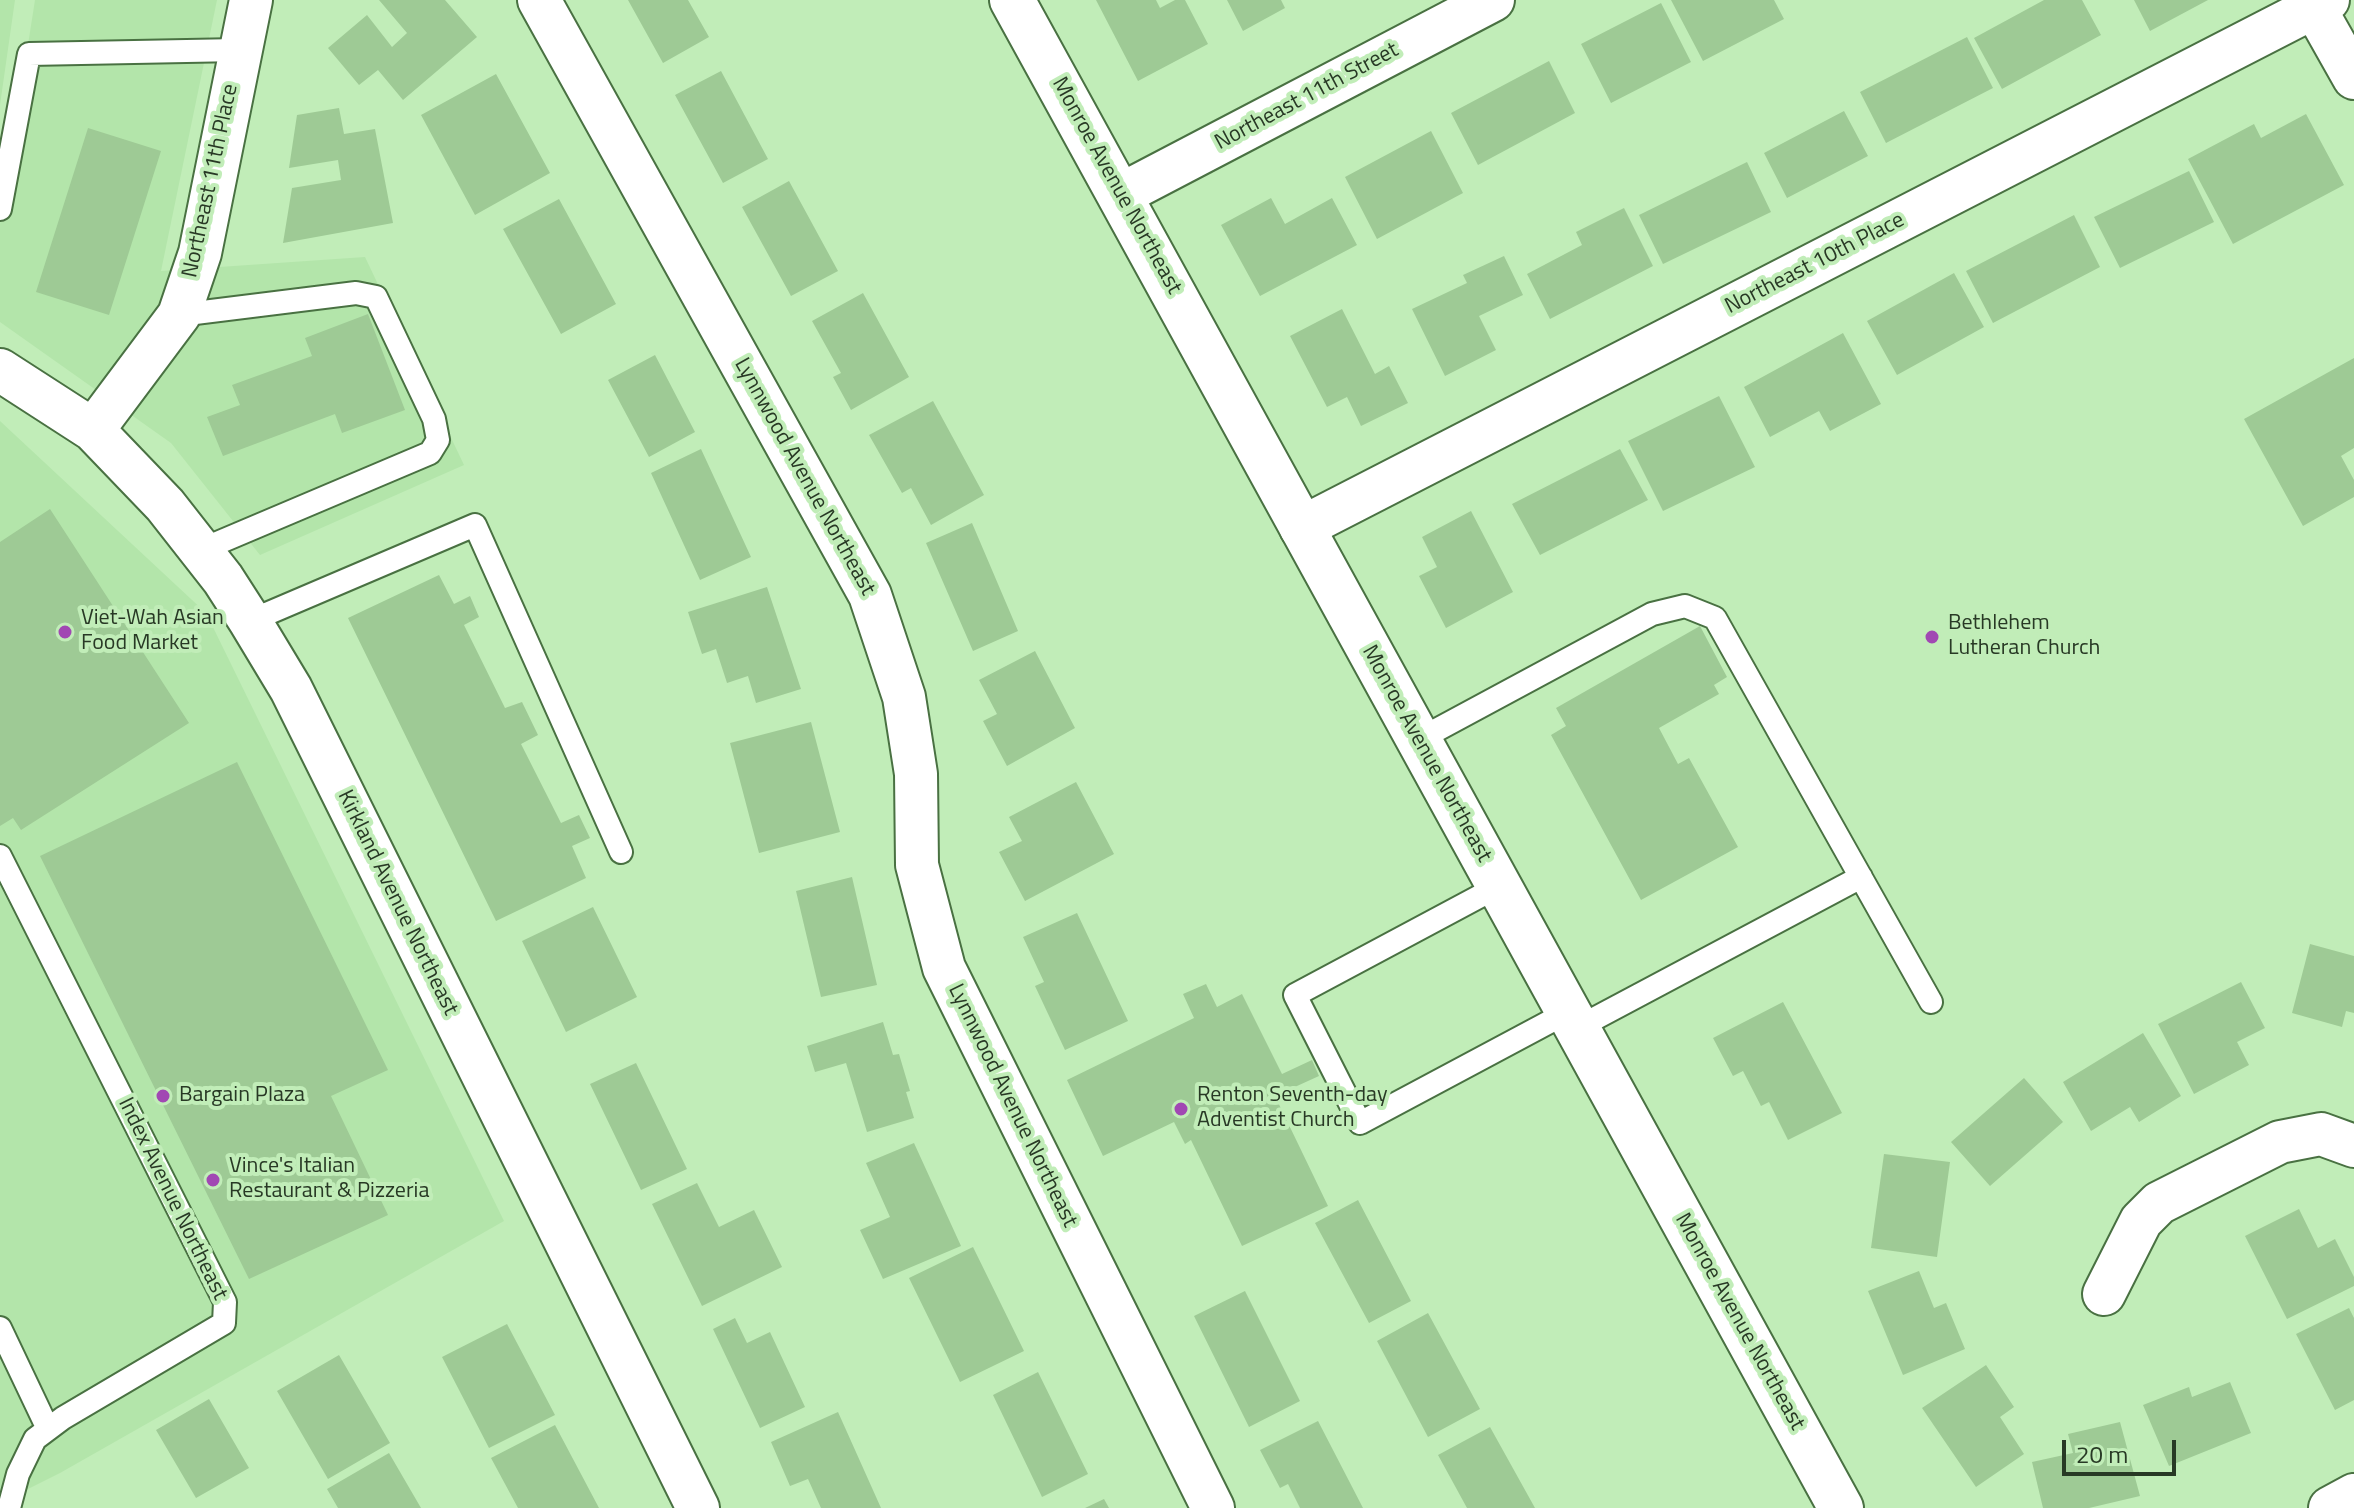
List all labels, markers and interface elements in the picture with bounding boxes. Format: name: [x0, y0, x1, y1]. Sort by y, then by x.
street label: Northeast 11th Street: [1211, 37, 1403, 157]
street label: Monroe Avenue Northeast: [1045, 73, 1187, 299]
street label: Northeast 11th Place: [178, 82, 244, 280]
street label: Northeast 10th Place: [1721, 207, 1909, 321]
street label: Lynnwood Avenue Northeast: [728, 354, 880, 600]
place label: Viet-Wah Asian Food Market: [81, 606, 224, 658]
place label: Bethlehem Lutheran Church: [1948, 611, 2100, 662]
marker: Viet-Wah Asian Food Market: [56, 623, 74, 641]
marker: Bethlehem Lutheran Church: [1923, 628, 1941, 646]
street label: Monroe Avenue Northeast: [1355, 641, 1497, 867]
street label: Kirkland Avenue Northeast: [331, 786, 463, 1020]
street label: Lynnwood Avenue Northeast: [942, 980, 1082, 1232]
place label: Bargain Plaza: [179, 1083, 305, 1109]
place label: Renton Seventh-day Adventist Church: [1197, 1083, 1388, 1134]
marker: Bargain Plaza: [154, 1087, 172, 1105]
street label: Index Avenue Northeast: [111, 1093, 233, 1305]
marker: Renton Seventh-day Adventist Church: [1172, 1100, 1190, 1118]
place label: Vince's Italian Restaurant & Pizzeria: [229, 1154, 429, 1206]
marker: Vince's Italian Restaurant & Pizzeria: [204, 1171, 222, 1189]
street label: Monroe Avenue Northeast: [1668, 1209, 1810, 1435]
scale bar: [2066, 1424, 2180, 1474]
text: 20 m: [2076, 1436, 2128, 1472]

